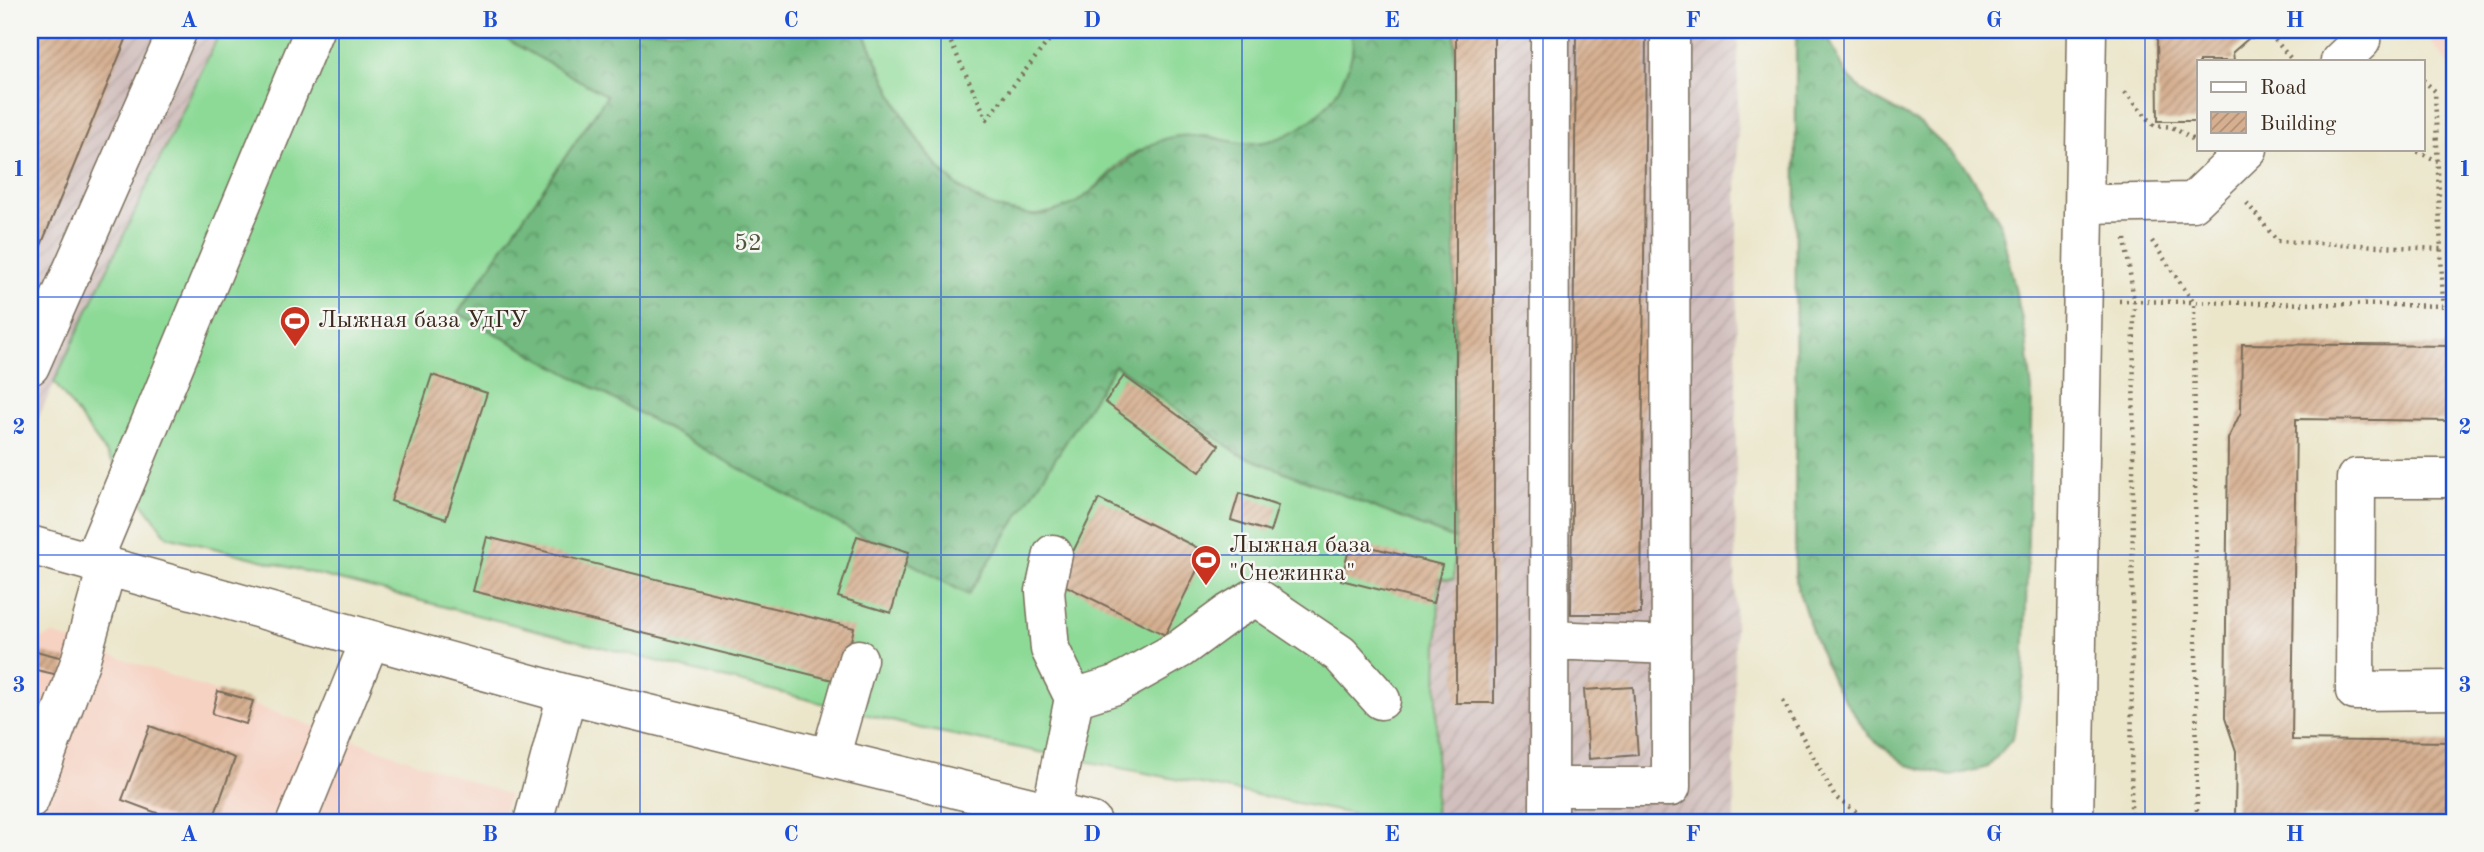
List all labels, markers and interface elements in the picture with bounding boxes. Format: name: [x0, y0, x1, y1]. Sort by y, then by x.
text: A: [180, 9, 198, 32]
text: B: [482, 9, 498, 32]
text: C: [783, 9, 799, 32]
text: D: [1083, 9, 1101, 32]
text: E: [1384, 9, 1400, 32]
text: F: [1685, 9, 1701, 32]
text: G: [1986, 9, 2002, 32]
text: H: [2286, 9, 2304, 32]
legend: [2197, 60, 2424, 150]
text: Road: [2260, 78, 2307, 99]
text: Building: [2260, 114, 2337, 135]
text: 1: [12, 158, 26, 181]
text: 1: [2458, 158, 2472, 181]
park label: 52: [734, 232, 762, 256]
sports icon: Лыжная база УдГУ: [278, 304, 312, 348]
place label: Лыжная база УдГУ: [318, 309, 528, 333]
text: 2: [12, 416, 26, 439]
text: 2: [2458, 416, 2472, 439]
place label: Лыжная база "Снежинка": [1229, 534, 1371, 586]
sports icon: Лыжная база "Снежинка": [1189, 543, 1223, 587]
text: 3: [12, 674, 26, 697]
text: 3: [2458, 674, 2472, 697]
text: A: [180, 823, 198, 846]
text: B: [482, 823, 498, 846]
text: C: [783, 823, 799, 846]
text: D: [1083, 823, 1101, 846]
text: E: [1384, 823, 1400, 846]
text: F: [1685, 823, 1701, 846]
text: G: [1986, 823, 2002, 846]
text: H: [2286, 823, 2304, 846]

